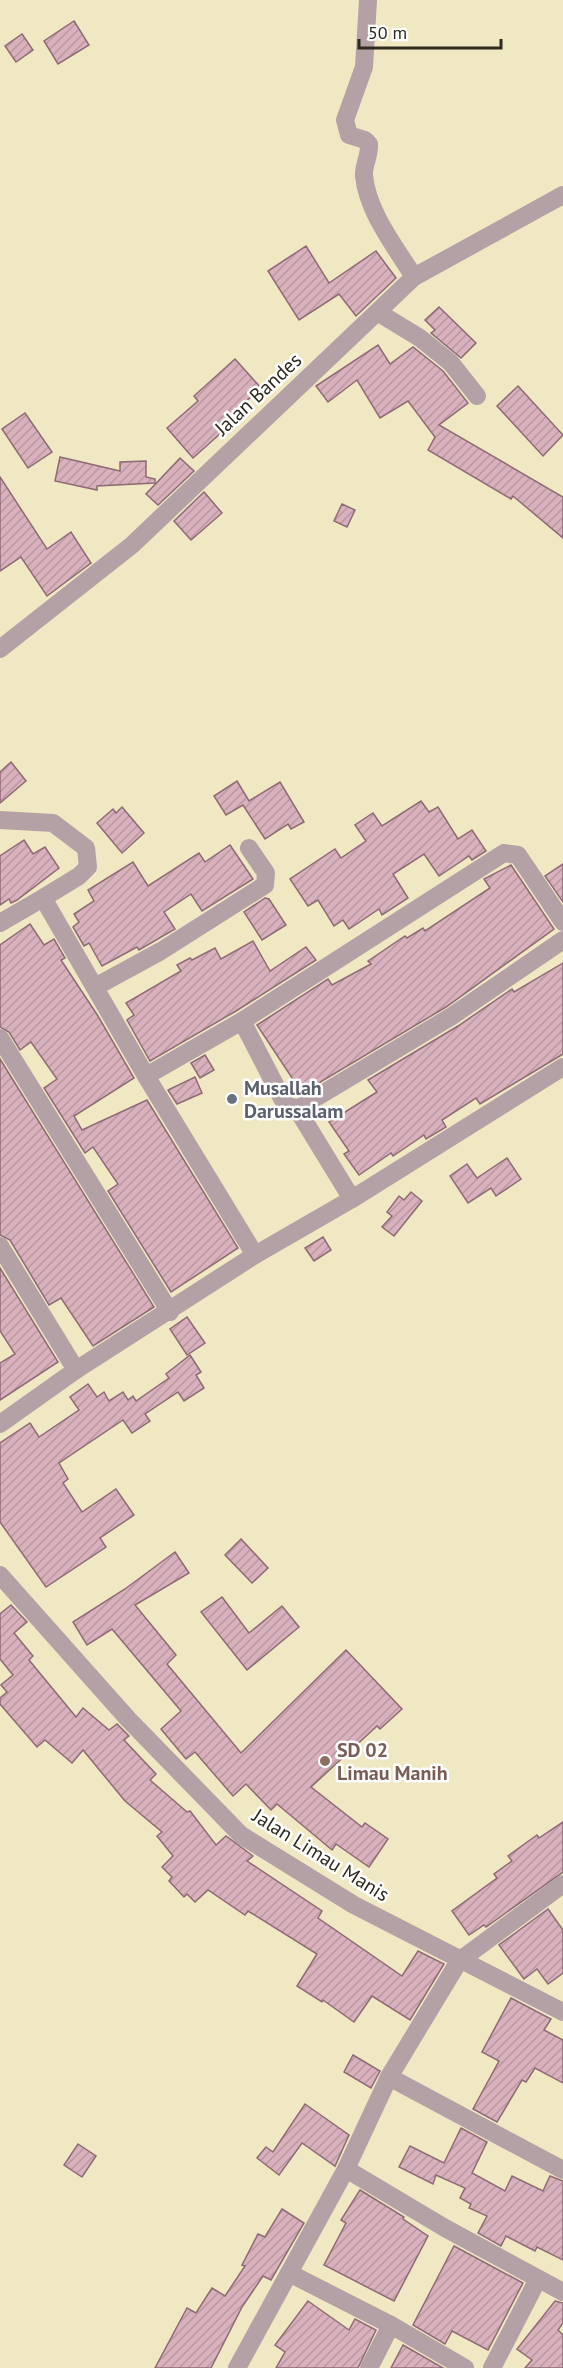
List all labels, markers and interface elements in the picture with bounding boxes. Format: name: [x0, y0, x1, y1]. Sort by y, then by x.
scale bar: [359, 12, 502, 50]
text: 50 m: [368, 21, 407, 44]
street label: Jalan Bandes: [208, 347, 307, 442]
place label: Musallah Darussalam: [244, 1075, 343, 1124]
marker: Musallah Darussalam: [225, 1092, 239, 1106]
place label: SD 02 Limau Manih: [337, 1737, 448, 1786]
marker: SD 02 Limau Manih: [318, 1754, 332, 1768]
street label: Jalan Limau Manis: [247, 1802, 394, 1907]

